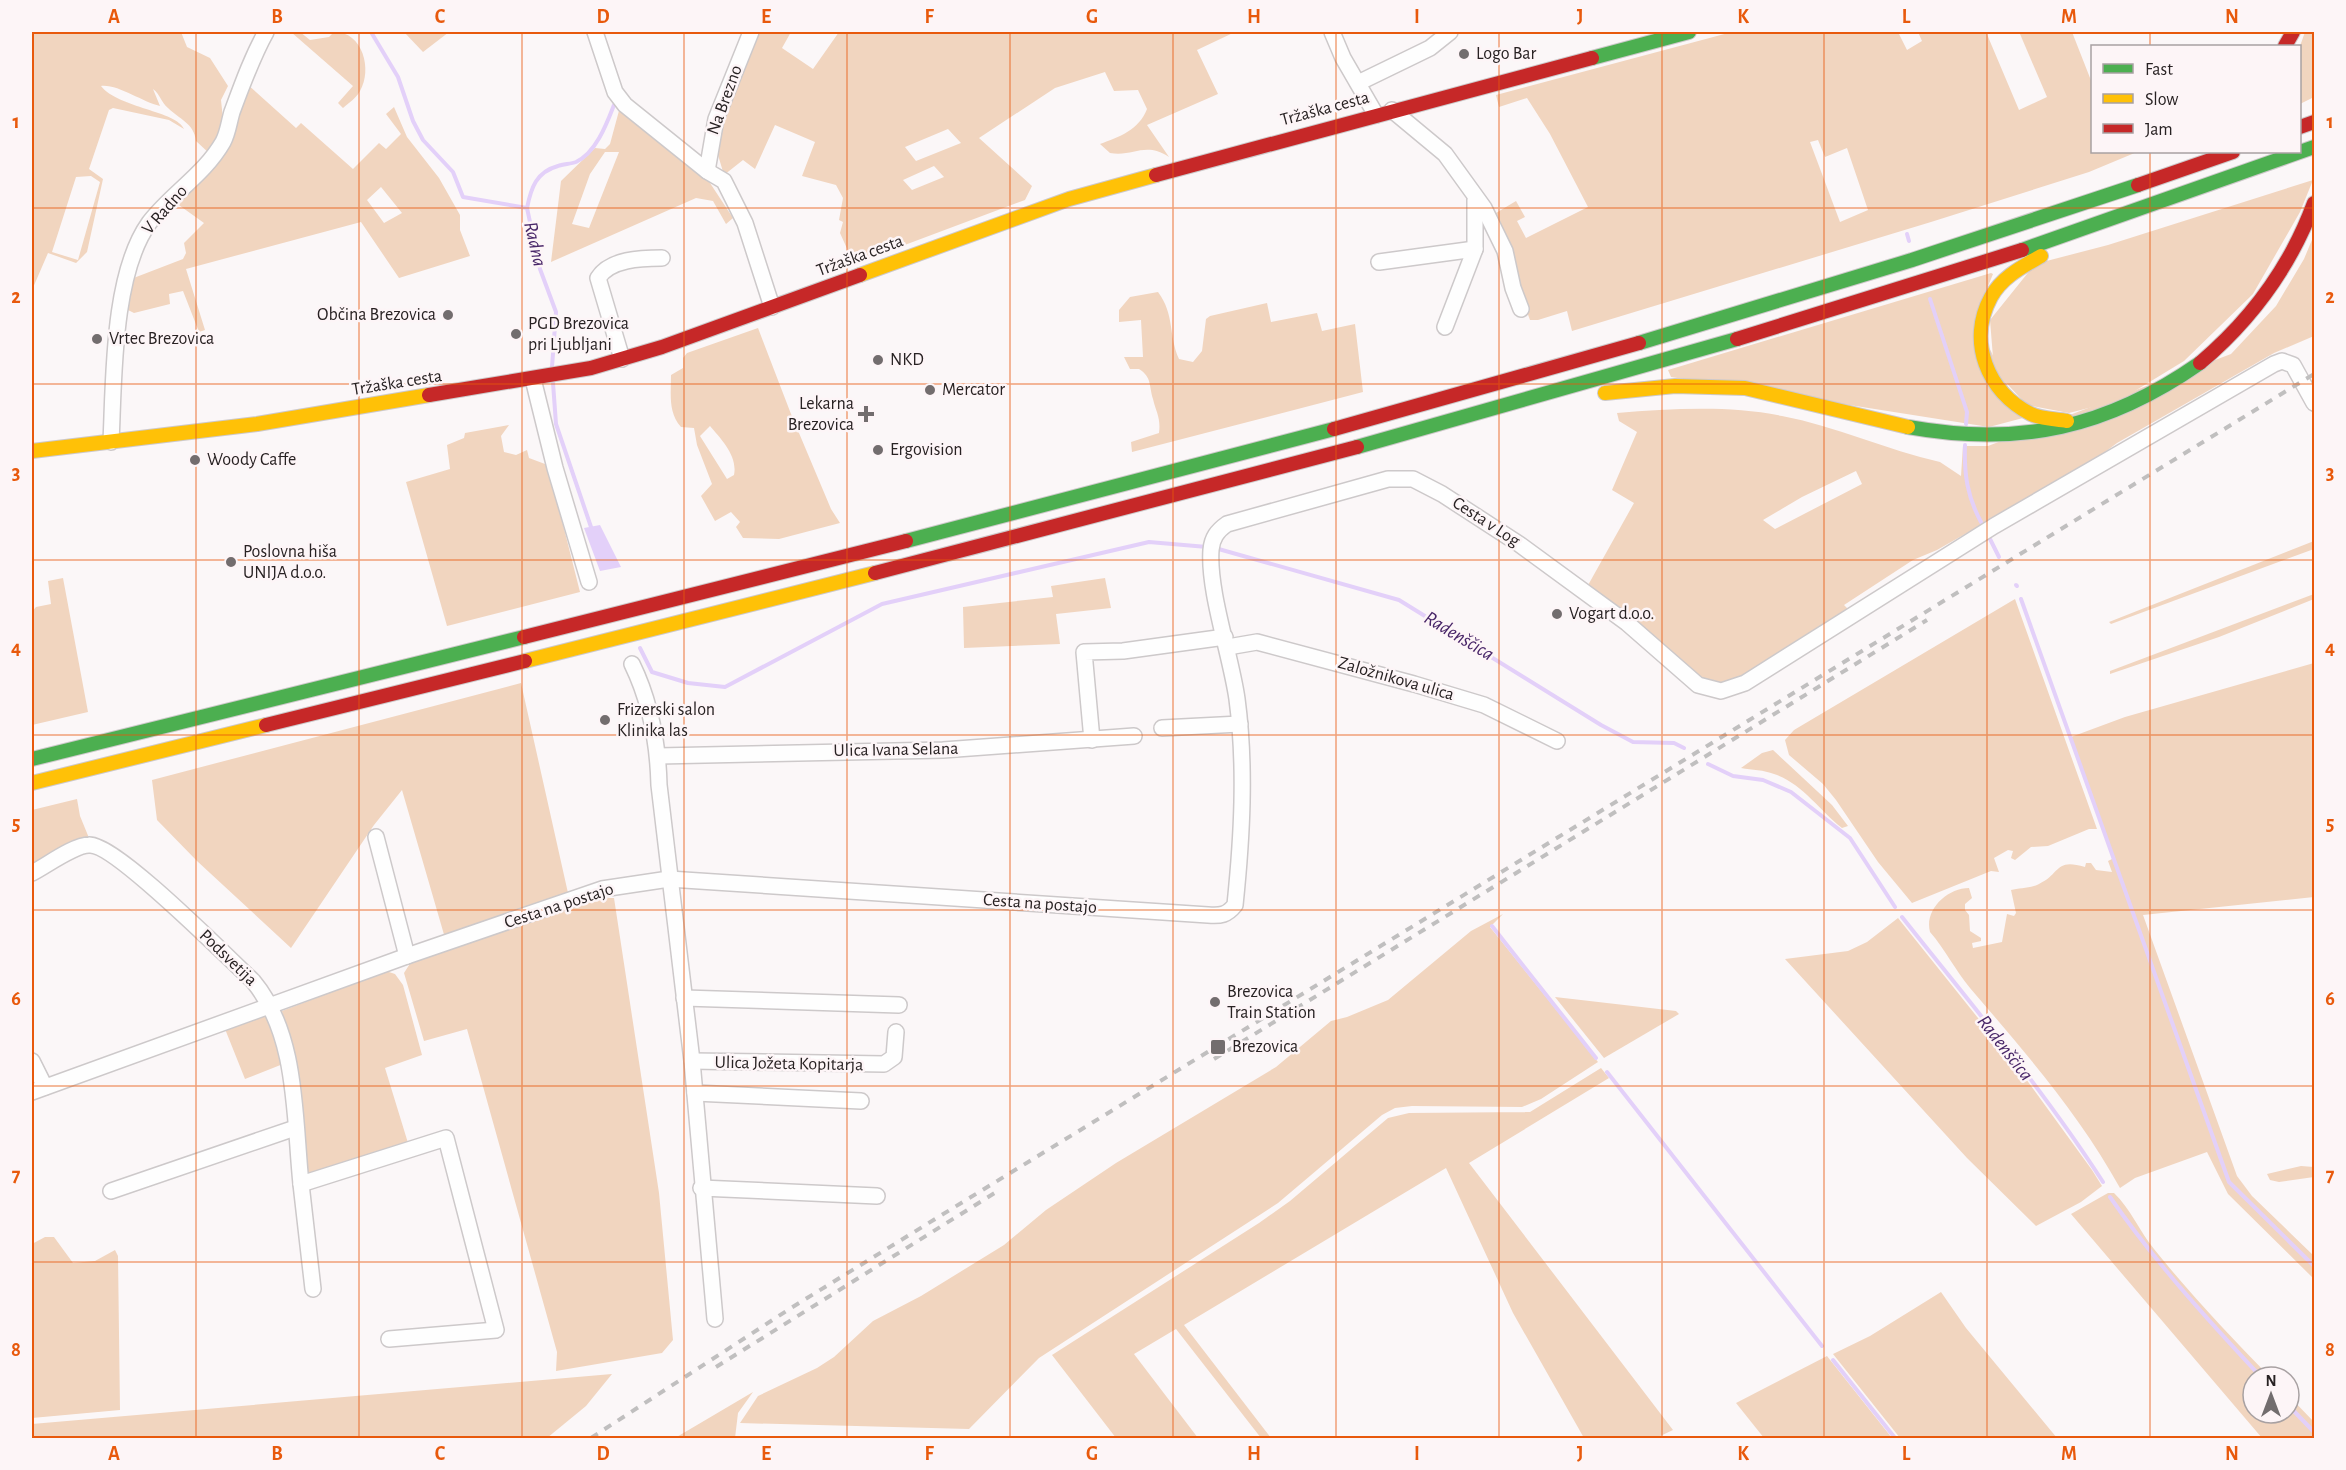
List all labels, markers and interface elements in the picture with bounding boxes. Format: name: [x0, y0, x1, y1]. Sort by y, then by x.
text: A: [108, 7, 120, 27]
text: B: [271, 7, 283, 27]
text: C: [435, 7, 446, 27]
text: D: [596, 7, 610, 27]
text: E: [761, 7, 771, 27]
text: F: [924, 7, 934, 27]
text: G: [1086, 7, 1098, 27]
text: H: [1247, 7, 1261, 27]
text: I: [1414, 7, 1420, 27]
text: J: [1577, 7, 1583, 27]
text: K: [1737, 7, 1749, 27]
text: L: [1902, 7, 1911, 27]
text: M: [2061, 7, 2077, 27]
text: N: [2225, 7, 2239, 27]
place label: Logo Bar: [1476, 45, 1536, 63]
legend: [2091, 45, 2301, 153]
marker: Logo Bar: [1457, 47, 1471, 61]
text: Fast: [2145, 61, 2173, 79]
street label: Na Brezno: [704, 63, 746, 137]
street label: Tržaška cesta: [1279, 89, 1371, 129]
text: Slow: [2145, 91, 2178, 109]
text: 1: [12, 112, 20, 132]
text: 1: [2326, 112, 2334, 132]
text: Jam: [2145, 121, 2173, 139]
street label: V Radno: [139, 182, 191, 238]
water label: Radna: [520, 220, 550, 268]
street label: Tržaška cesta: [814, 232, 906, 280]
text: 2: [11, 287, 21, 307]
text: 2: [2325, 287, 2335, 307]
place label: Občina Brezovica: [317, 306, 436, 324]
marker: Občina Brezovica: [441, 308, 455, 322]
place label: PGD Brezovica pri Ljubljani: [528, 315, 629, 354]
marker: PGD Brezovica pri Ljubljani: [509, 327, 523, 341]
place label: Vrtec Brezovica: [109, 330, 214, 348]
marker: Vrtec Brezovica: [90, 332, 104, 346]
place label: NKD: [890, 351, 924, 369]
marker: NKD: [871, 353, 885, 367]
street label: Tržaška cesta: [351, 367, 443, 399]
place label: Mercator: [942, 381, 1005, 399]
marker: Mercator: [923, 383, 937, 397]
place label: Lekarna Brezovica: [788, 395, 854, 434]
marker: Lekarna Brezovica: [859, 407, 873, 421]
place label: Ergovision: [890, 441, 963, 459]
marker: Ergovision: [871, 443, 885, 457]
place label: Woody Caffe: [207, 451, 296, 469]
marker: Woody Caffe: [188, 453, 202, 467]
text: 3: [12, 463, 20, 483]
text: 3: [2326, 463, 2334, 483]
street label: Cesta v Log: [1449, 494, 1523, 550]
place label: Poslovna hiša UNIJA d.o.o.: [243, 543, 337, 582]
marker: Poslovna hiša UNIJA d.o.o.: [224, 555, 238, 569]
place label: Vogart d.o.o.: [1569, 605, 1654, 623]
marker: Vogart d.o.o.: [1550, 607, 1564, 621]
water label: Radenščica: [1421, 608, 1497, 664]
text: 4: [11, 638, 21, 658]
text: 4: [2325, 638, 2335, 658]
street label: Založnikova ulica: [1336, 654, 1456, 704]
place label: Frizerski salon Klinika las: [617, 701, 715, 740]
marker: Frizerski salon Klinika las: [598, 713, 612, 727]
street label: Ulica Ivana Selana: [833, 740, 959, 760]
text: 5: [12, 814, 20, 834]
text: 5: [2326, 814, 2334, 834]
street label: Cesta na postajo: [502, 880, 616, 932]
street label: Cesta na postajo: [983, 891, 1098, 917]
street label: Podsvetija: [196, 926, 260, 990]
place label: Brezovica Train Station: [1227, 983, 1316, 1022]
text: 6: [11, 989, 21, 1009]
text: 6: [2325, 989, 2335, 1009]
marker: Brezovica Train Station: [1208, 995, 1222, 1009]
water label: Radenščica: [1973, 1011, 2037, 1085]
marker: Brezovica: [1209, 1038, 1227, 1056]
place label: Brezovica: [1232, 1038, 1298, 1056]
street label: Ulica Jožeta Kopitarja: [714, 1054, 864, 1074]
text: 7: [12, 1165, 21, 1185]
text: 7: [2326, 1165, 2335, 1185]
text: 8: [11, 1340, 21, 1360]
text: 8: [2325, 1340, 2335, 1360]
north arrow: [2241, 1365, 2301, 1425]
text: N: [2265, 1373, 2277, 1389]
text: A: [108, 1444, 120, 1464]
text: B: [271, 1444, 283, 1464]
text: C: [435, 1444, 446, 1464]
text: D: [596, 1444, 610, 1464]
text: E: [761, 1444, 771, 1464]
text: F: [924, 1444, 934, 1464]
text: G: [1086, 1444, 1098, 1464]
text: H: [1247, 1444, 1261, 1464]
text: I: [1414, 1444, 1420, 1464]
text: J: [1577, 1444, 1583, 1464]
text: K: [1737, 1444, 1749, 1464]
text: L: [1902, 1444, 1911, 1464]
text: M: [2061, 1444, 2077, 1464]
text: N: [2225, 1444, 2239, 1464]

